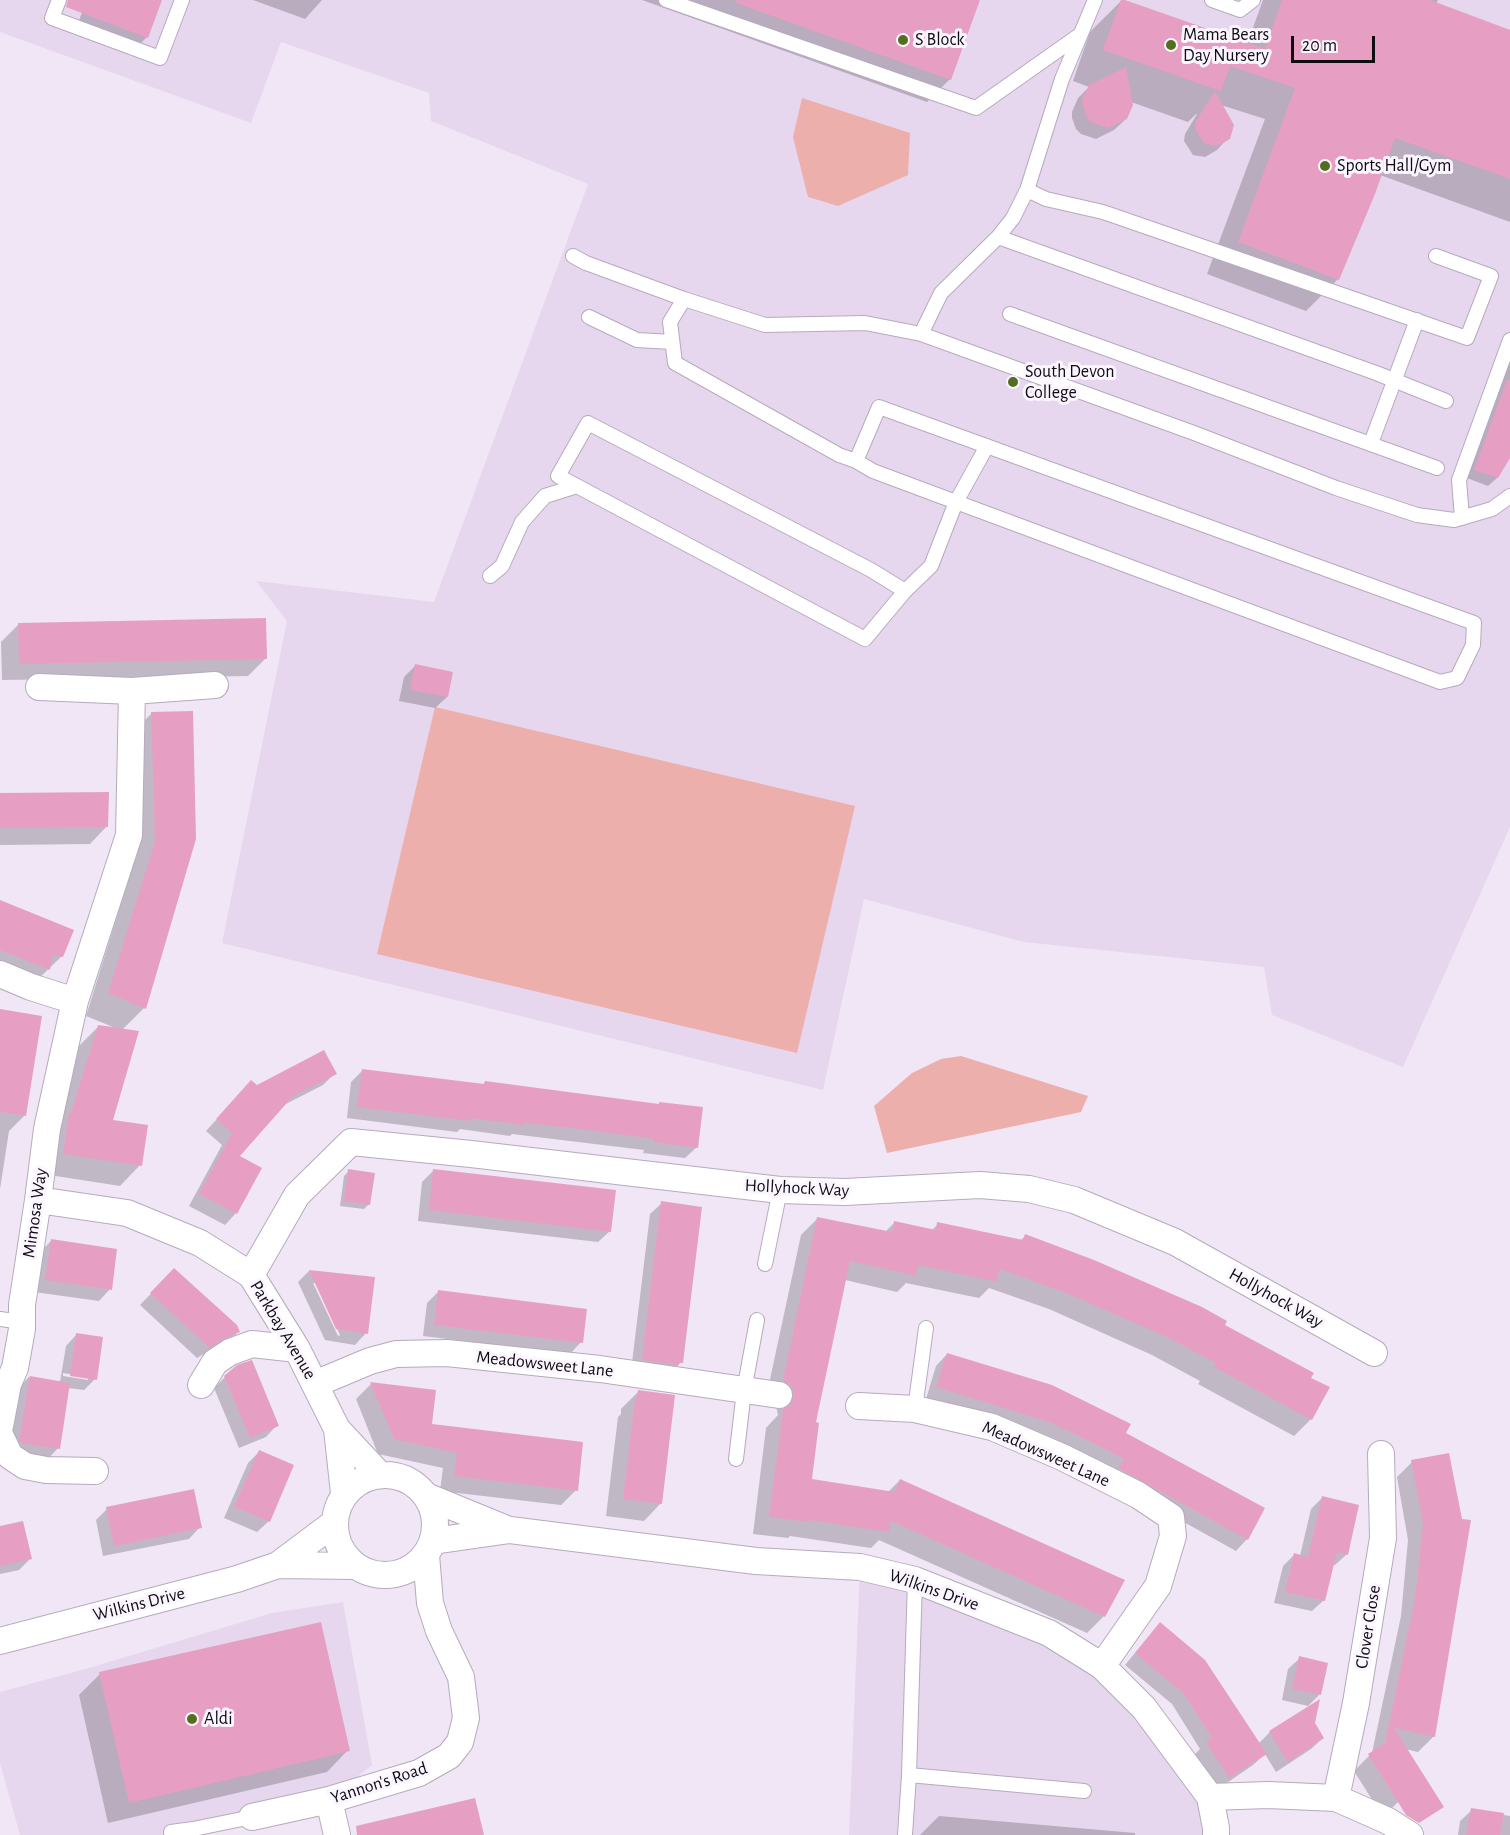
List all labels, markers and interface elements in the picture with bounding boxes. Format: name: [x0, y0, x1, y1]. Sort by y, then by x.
place label: Mama Bears Day Nursery: [1183, 24, 1269, 66]
scale bar: [1294, 24, 1378, 62]
place label: S Block: [915, 29, 965, 51]
marker: S Block: [896, 33, 910, 47]
text: 20 m: [1302, 37, 1337, 55]
marker: Mama Bears Day Nursery: [1164, 38, 1178, 52]
place label: Sports Hall/Gym: [1337, 155, 1451, 177]
marker: Sports Hall/Gym: [1318, 159, 1332, 173]
place label: South Devon College: [1025, 361, 1114, 404]
marker: South Devon College: [1006, 375, 1020, 389]
street label: Mimosa Way: [18, 1167, 52, 1259]
street label: Hollyhock Way: [744, 1174, 850, 1202]
street label: Hollyhock Way: [1225, 1263, 1327, 1333]
street label: Parkbay Avenue: [245, 1277, 321, 1383]
street label: Meadowsweet Lane: [475, 1346, 615, 1382]
street label: Meadowsweet Lane: [979, 1416, 1113, 1492]
street label: Wilkins Drive: [886, 1565, 982, 1615]
street label: Wilkins Drive: [91, 1582, 187, 1626]
street label: Clover Close: [1351, 1584, 1385, 1670]
place label: Aldi: [204, 1708, 233, 1730]
marker: Aldi: [185, 1712, 199, 1726]
street label: Yannon's Road: [328, 1757, 430, 1809]

